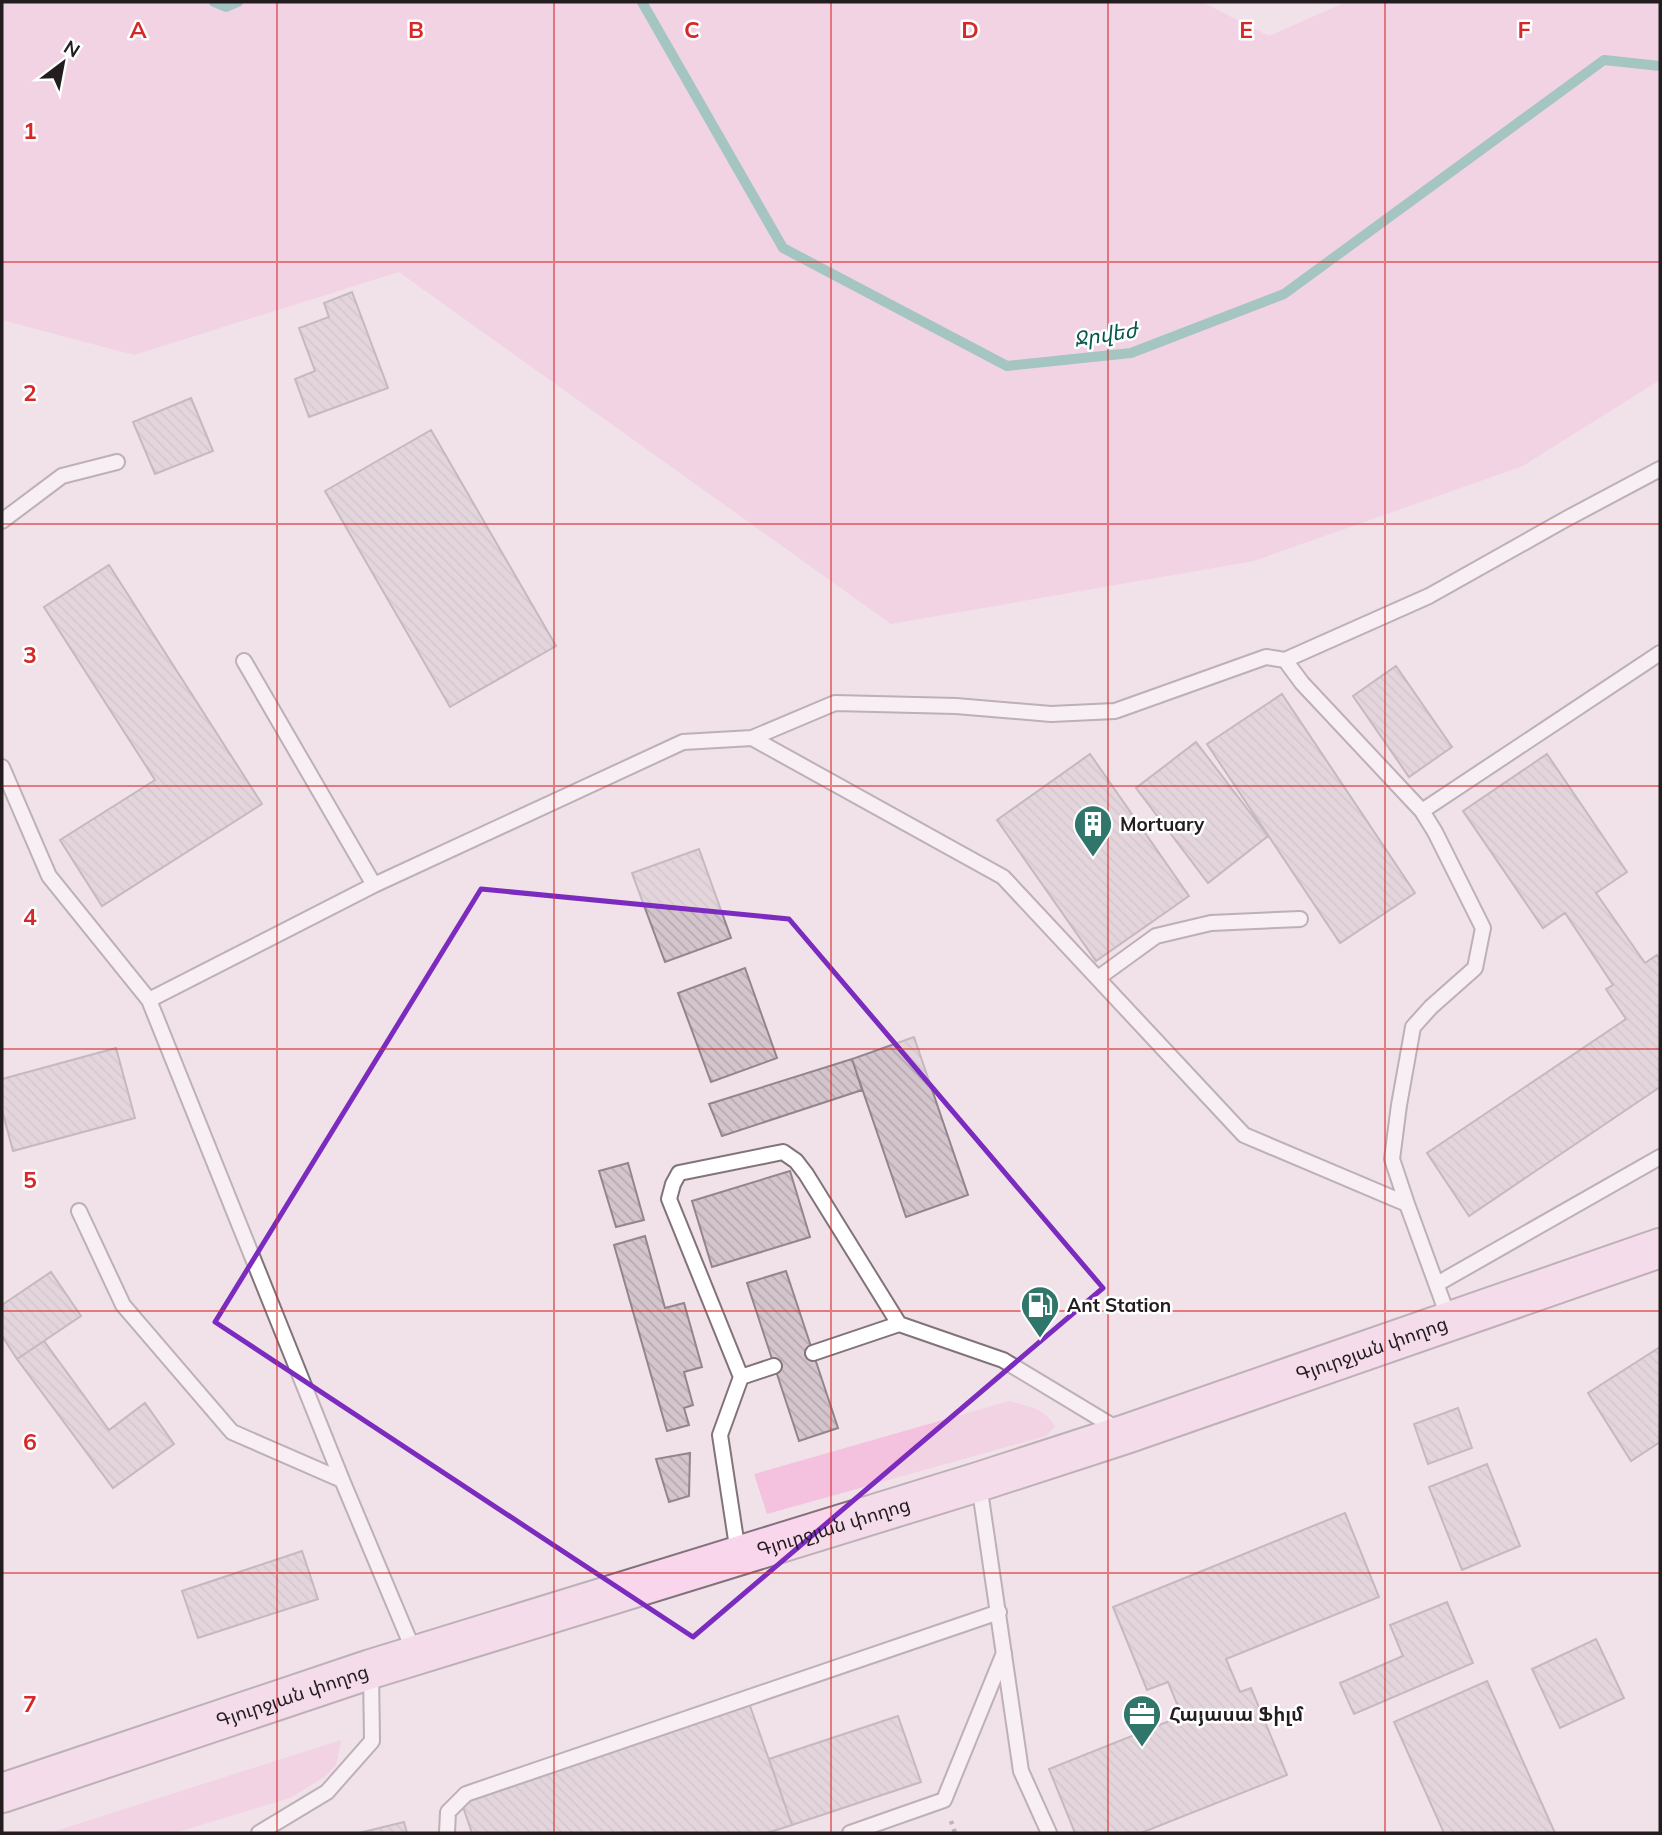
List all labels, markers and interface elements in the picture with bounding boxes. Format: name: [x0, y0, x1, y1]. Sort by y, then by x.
text: A: [129, 15, 147, 44]
text: B: [408, 15, 424, 44]
text: C: [684, 15, 700, 44]
text: D: [961, 15, 979, 44]
text: E: [1239, 15, 1253, 44]
text: F: [1517, 15, 1531, 44]
north arrow: [28, 28, 98, 98]
text: N: [60, 35, 84, 63]
text: 1: [23, 116, 37, 145]
water label: Ջրվեժ: [1071, 316, 1142, 352]
text: 2: [23, 378, 37, 407]
text: 3: [23, 640, 37, 669]
building icon: Mortuary: [1072, 803, 1114, 858]
place label: Mortuary: [1120, 812, 1205, 836]
text: 4: [23, 902, 37, 931]
text: 5: [23, 1165, 37, 1194]
fuel station icon: Ant Station: [1019, 1284, 1061, 1339]
place label: Ant Station: [1067, 1293, 1171, 1317]
street label: Գյուրջյան փողոց: [1292, 1311, 1451, 1386]
text: 6: [23, 1427, 37, 1456]
street label: Գյուրջյան փողոց: [754, 1492, 913, 1562]
street label: Գյուրջյան փողոց: [213, 1659, 371, 1732]
text: 7: [23, 1689, 37, 1718]
office icon: Հայասա Ֆիլմ: [1121, 1693, 1163, 1748]
place label: Հայասա Ֆիլմ: [1169, 1702, 1304, 1726]

